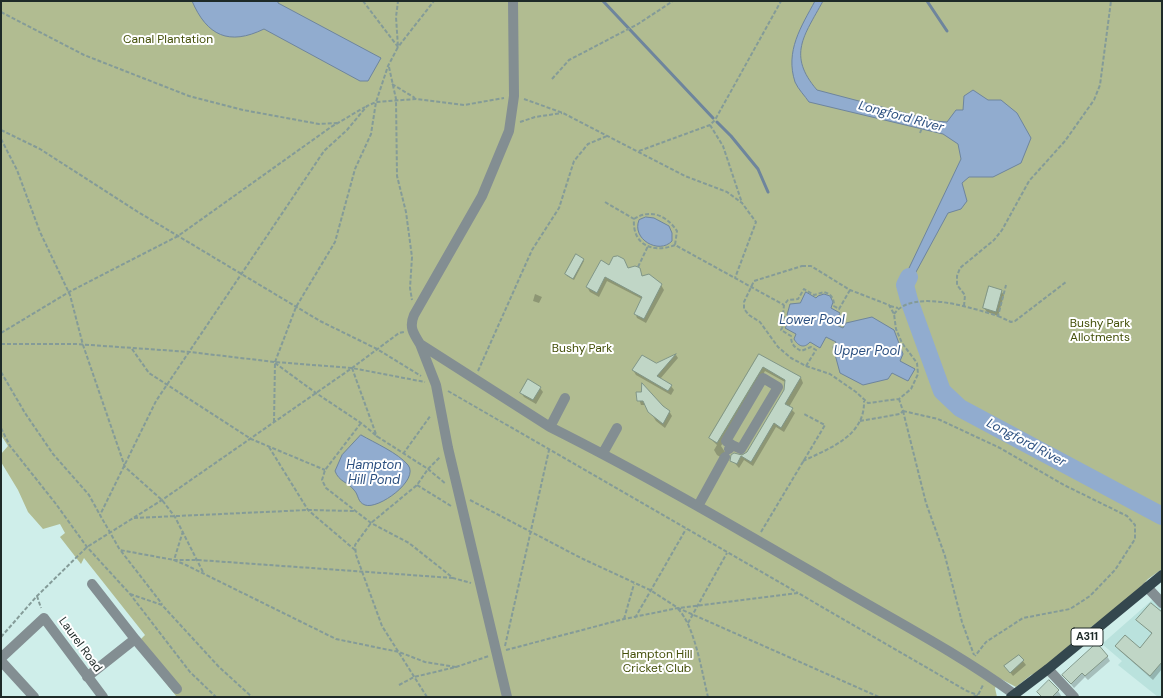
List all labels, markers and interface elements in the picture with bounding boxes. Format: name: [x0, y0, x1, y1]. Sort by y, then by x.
park label: Canal Plantation: [123, 33, 213, 47]
water label: Longford River: [857, 98, 945, 136]
water label: Lower Pool: [779, 313, 845, 329]
park label: Bushy Park Allotments: [1070, 317, 1130, 345]
park label: Bushy Park: [552, 342, 612, 356]
water label: Upper Pool: [834, 344, 900, 360]
water label: Longford River: [984, 416, 1068, 470]
water label: Hampton Hill Pond: [346, 458, 402, 489]
street label: Laurel Road: [55, 615, 105, 675]
road number: A311: [1071, 628, 1103, 646]
park label: Hampton Hill Cricket Club: [622, 648, 692, 676]

